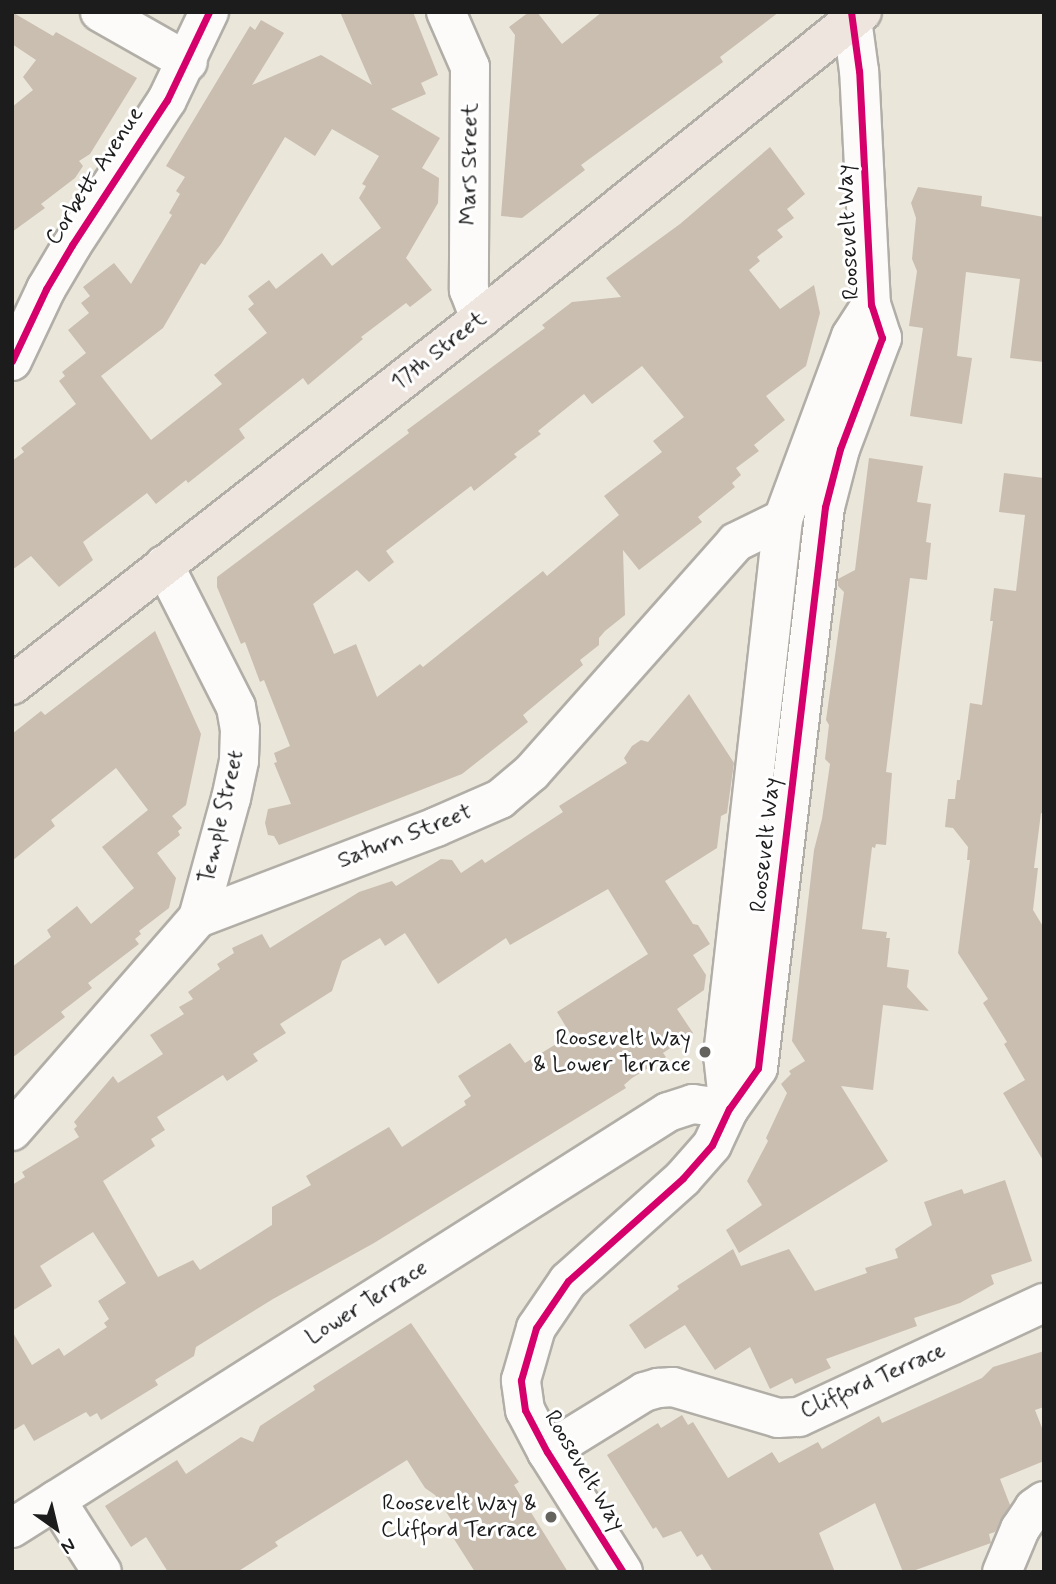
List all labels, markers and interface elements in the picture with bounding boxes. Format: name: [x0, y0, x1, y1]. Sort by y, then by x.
street label: Corbett Avenue: [40, 101, 150, 251]
street label: Mars Street: [455, 102, 485, 226]
street label: Roosevelt Way: [832, 162, 866, 302]
street label: 17th Street: [386, 305, 492, 397]
street label: Temple Street: [193, 746, 251, 888]
street label: Roosevelt Way: [745, 774, 787, 916]
street label: Saturn Street: [334, 799, 476, 875]
place label: Roosevelt Way & Lower Terrace: [534, 1025, 691, 1079]
marker: Roosevelt Way & Lower Terrace: [697, 1044, 713, 1060]
street label: Lower Terrace: [301, 1255, 433, 1351]
street label: Clifford Terrace: [796, 1337, 950, 1425]
street label: Roosevelt Way: [536, 1404, 632, 1538]
place label: Roosevelt Way & Clifford Terrace: [379, 1490, 537, 1544]
north arrow: [21, 1493, 91, 1563]
marker: Roosevelt Way & Clifford Terrace: [543, 1509, 559, 1525]
text: N: [56, 1532, 80, 1560]

